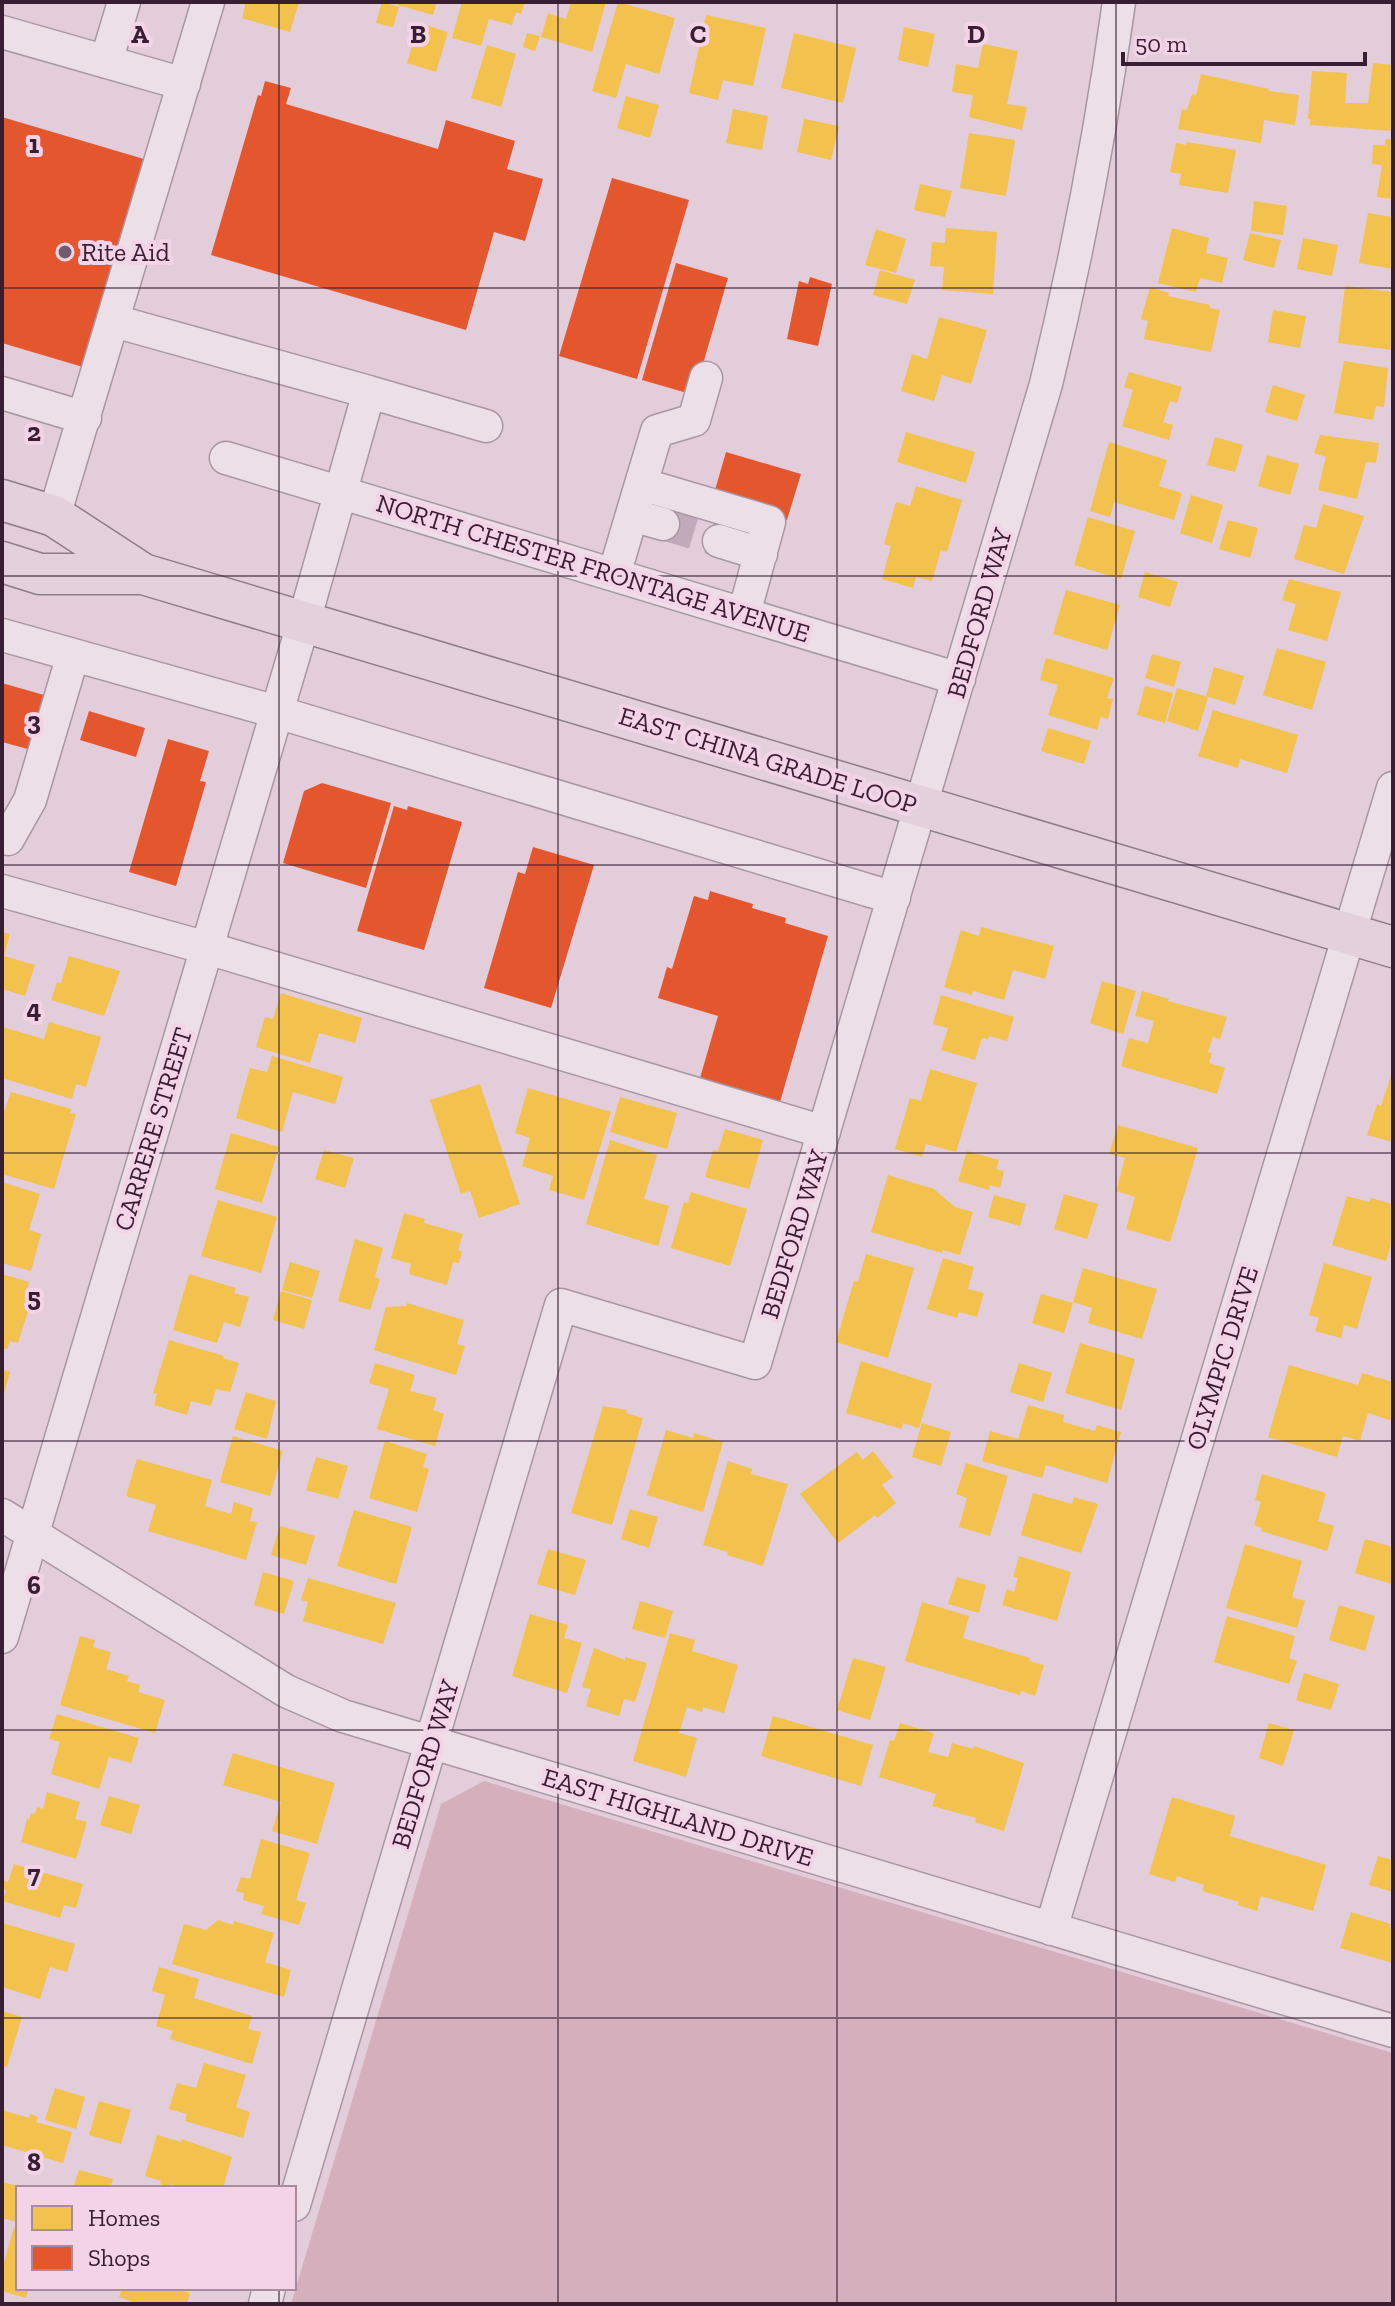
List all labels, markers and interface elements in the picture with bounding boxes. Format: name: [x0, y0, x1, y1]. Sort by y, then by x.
scale bar: [1123, 16, 1365, 66]
text: A: [131, 18, 149, 50]
text: B: [410, 18, 426, 50]
text: C: [690, 18, 706, 50]
text: D: [967, 18, 985, 50]
text: 50 m: [1135, 29, 1188, 58]
text: 1: [29, 128, 40, 160]
place label: Rite Aid: [81, 236, 170, 268]
marker: Rite Aid: [56, 243, 74, 261]
text: 2: [27, 416, 41, 448]
street label: NORTH CHESTER FRONTAGE AVENUE: [372, 487, 814, 649]
street label: BEDFORD WAY: [939, 524, 1019, 702]
street label: EAST CHINA GRADE LOOP: [615, 699, 921, 821]
text: 3: [27, 705, 41, 737]
text: 4: [27, 993, 42, 1025]
street label: CARRERE STREET: [107, 1023, 199, 1235]
street label: BEDFORD WAY: [753, 1146, 835, 1322]
street label: OLYMPIC DRIVE: [1179, 1262, 1265, 1454]
text: 5: [27, 1281, 41, 1313]
text: 6: [27, 1569, 41, 1601]
street label: BEDFORD WAY: [384, 1676, 466, 1852]
street label: EAST HIGHLAND DRIVE: [539, 1760, 817, 1874]
text: 7: [28, 1858, 41, 1890]
text: 8: [27, 2146, 41, 2178]
legend: [16, 2186, 296, 2290]
text: Homes: [88, 2203, 160, 2232]
text: Shops: [88, 2243, 150, 2272]

